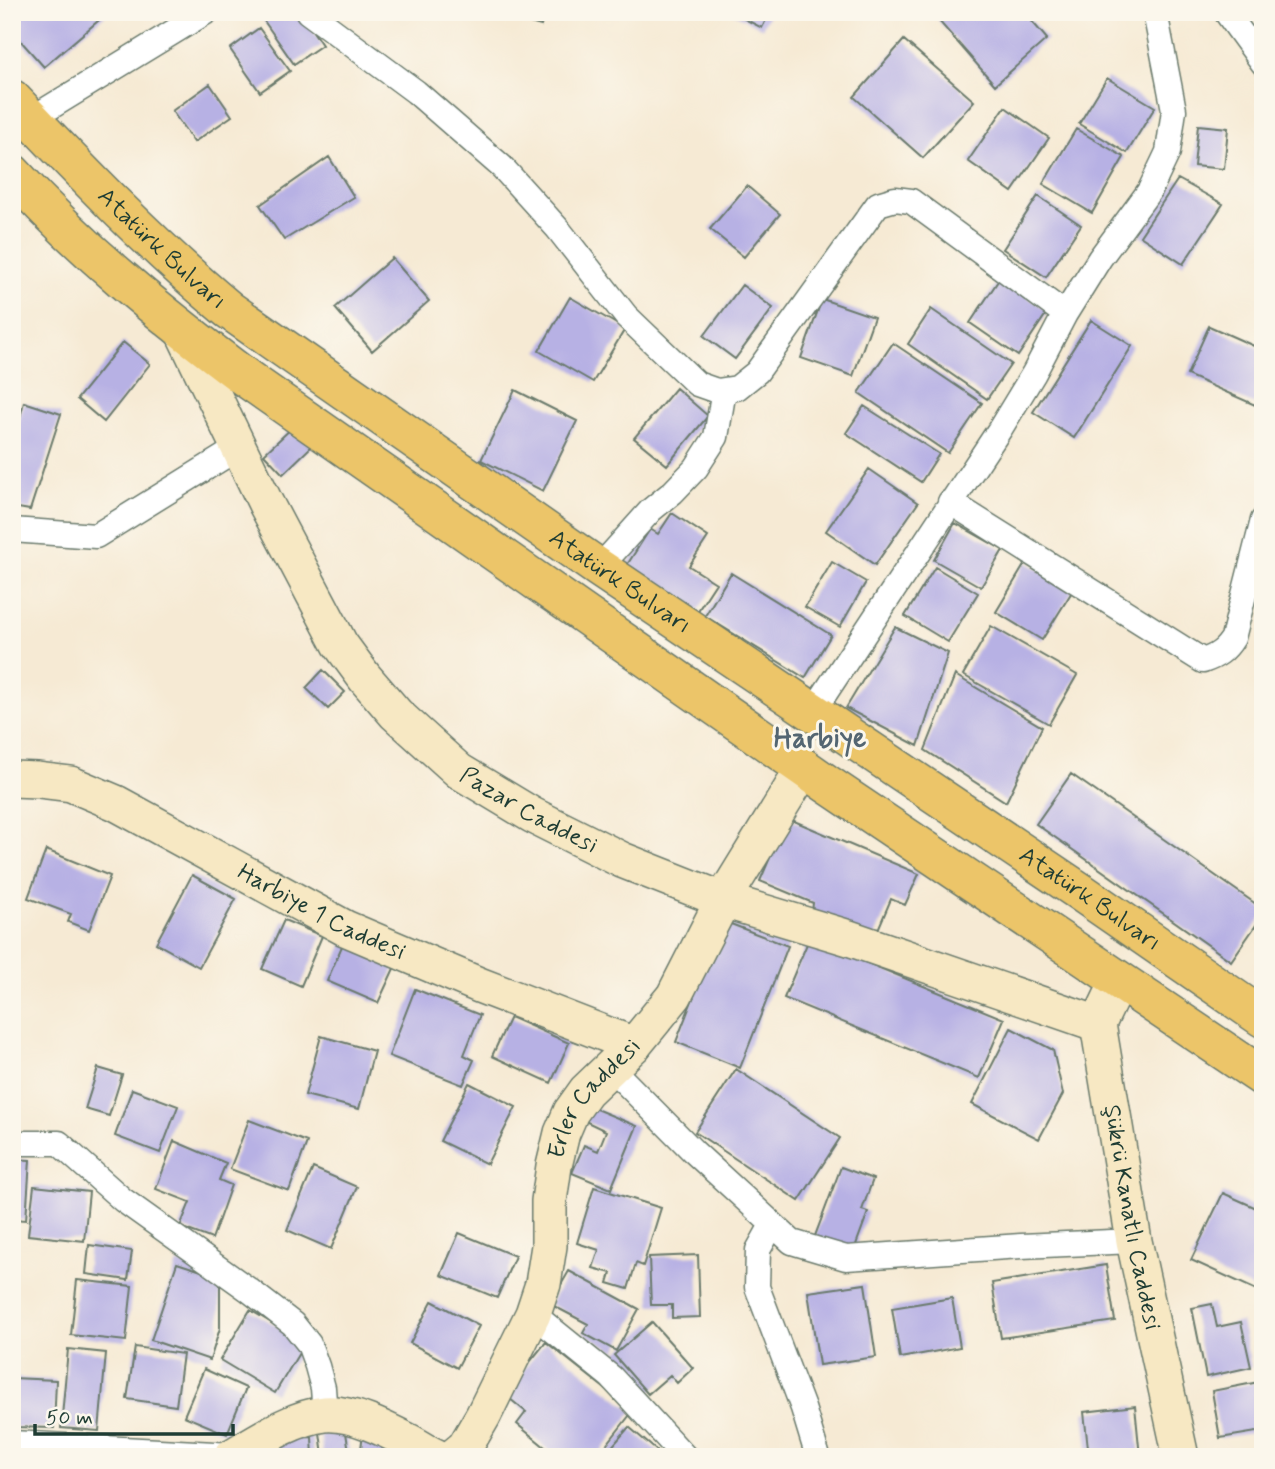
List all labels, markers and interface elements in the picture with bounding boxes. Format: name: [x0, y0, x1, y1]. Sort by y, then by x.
street label: Atatürk Bulvarı: [91, 181, 233, 317]
street label: Atatürk Bulvarı: [543, 522, 697, 641]
district label: Harbiye: [774, 721, 866, 758]
street label: Pazar Caddesi: [454, 760, 603, 861]
street label: Atatürk Bulvarı: [1013, 840, 1167, 958]
street label: Harbiye 1 Caddesi: [232, 857, 410, 967]
street label: Erler Caddesi: [541, 1033, 648, 1161]
street label: Şükrü Kanatlı Caddesi: [1096, 1102, 1168, 1333]
scale bar: [35, 1392, 233, 1436]
text: 50 m: [46, 1404, 93, 1432]

